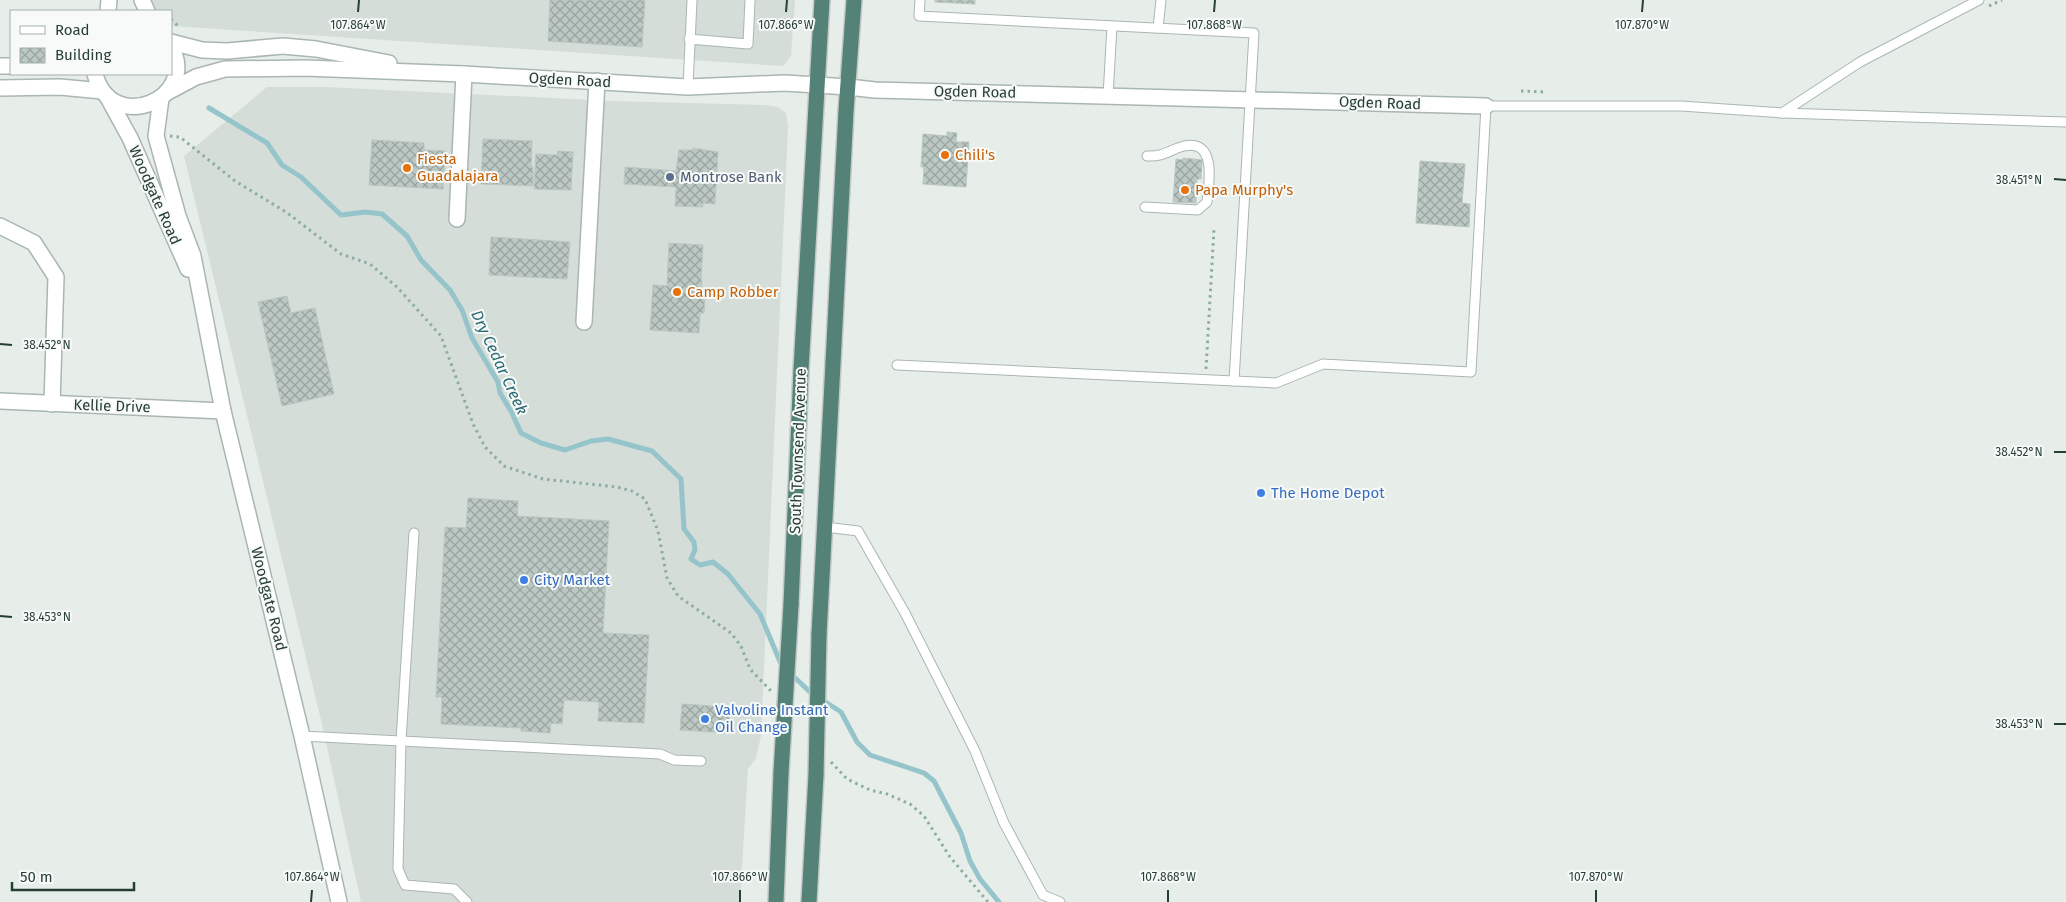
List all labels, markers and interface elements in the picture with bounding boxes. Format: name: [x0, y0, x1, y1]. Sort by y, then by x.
legend: [10, 10, 172, 75]
text: 107.864°W: [330, 18, 386, 32]
text: 107.866°W: [758, 18, 814, 32]
text: 107.868°W: [1186, 18, 1242, 32]
text: 107.870°W: [1615, 18, 1669, 32]
text: Road: [55, 21, 90, 39]
text: Building: [55, 46, 111, 64]
street label: Ogden Road: [528, 69, 612, 91]
street label: Ogden Road: [934, 82, 1016, 102]
street label: Ogden Road: [1338, 93, 1422, 113]
street label: Woodgate Road: [125, 143, 185, 247]
place label: Chili's: [955, 146, 995, 164]
marker: Chili's: [939, 149, 951, 161]
place label: Fiesta Guadalajara: [417, 150, 498, 185]
marker: Fiesta Guadalajara: [401, 162, 413, 174]
place label: Montrose Bank: [680, 168, 782, 186]
marker: Montrose Bank: [664, 171, 676, 183]
text: 38.451°N: [1996, 173, 2042, 187]
place label: Papa Murphy's: [1195, 181, 1293, 199]
marker: Papa Murphy's: [1179, 184, 1191, 196]
place label: Camp Robber: [687, 283, 779, 301]
marker: Camp Robber: [671, 286, 683, 298]
water label: Dry Cedar Creek: [467, 307, 532, 418]
text: 38.452°N: [23, 338, 71, 352]
street label: South Townsend Avenue: [786, 368, 810, 534]
street label: Kellie Drive: [73, 396, 151, 416]
text: 38.452°N: [1995, 445, 2043, 459]
place label: The Home Depot: [1271, 484, 1385, 502]
marker: The Home Depot: [1255, 487, 1267, 499]
street label: Woodgate Road: [247, 545, 291, 653]
place label: City Market: [534, 571, 611, 589]
marker: City Market: [518, 574, 530, 586]
text: 38.453°N: [23, 610, 71, 624]
place label: Valvoline Instant Oil Change: [715, 701, 829, 736]
marker: Valvoline Instant Oil Change: [699, 713, 711, 725]
text: 38.453°N: [1995, 717, 2043, 731]
scale bar: [12, 860, 135, 892]
text: 50 m: [20, 868, 53, 886]
text: 107.864°W: [284, 870, 340, 884]
text: 107.866°W: [712, 870, 768, 884]
text: 107.868°W: [1140, 870, 1196, 884]
text: 107.870°W: [1569, 870, 1623, 884]

